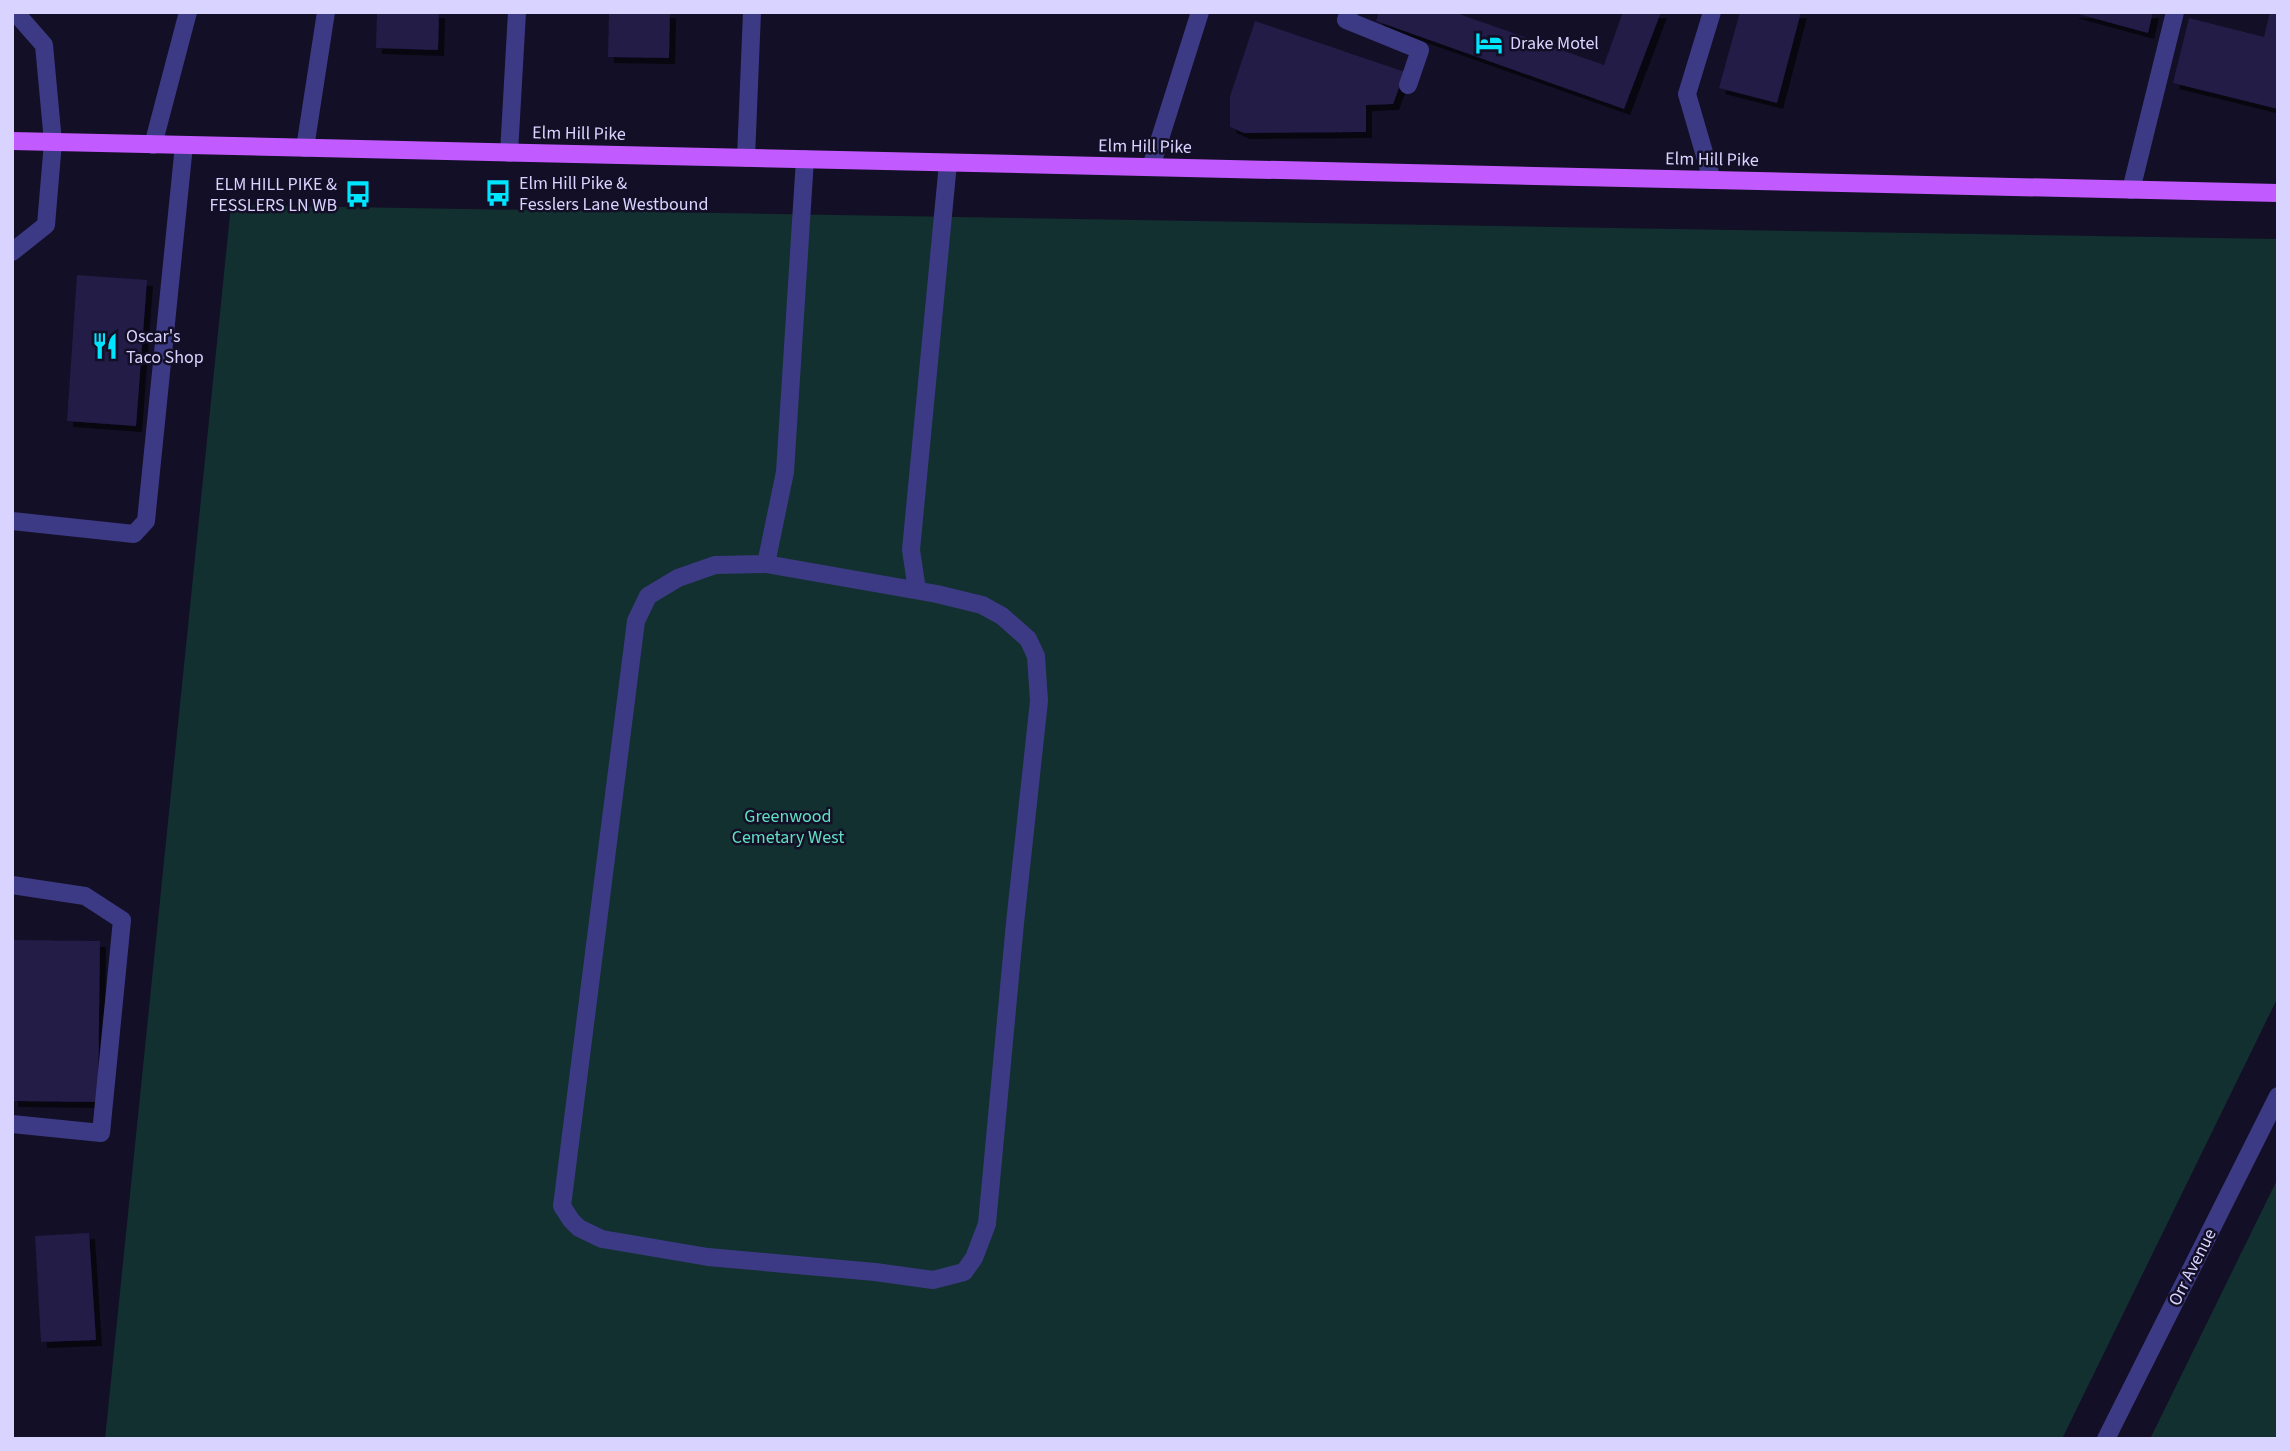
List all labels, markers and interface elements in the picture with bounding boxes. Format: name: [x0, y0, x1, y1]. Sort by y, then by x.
hotel icon: Drake Motel: [1474, 28, 1504, 58]
place label: Drake Motel: [1510, 31, 1599, 56]
street label: Elm Hill Pike: [532, 120, 626, 147]
street label: Elm Hill Pike: [1098, 133, 1192, 160]
street label: Elm Hill Pike: [1665, 146, 1759, 173]
place label: Elm Hill Pike & Fesslers Lane Westbound: [519, 171, 708, 217]
place label: ELM HILL PIKE & FESSLERS LN WB: [209, 172, 337, 218]
bus stop icon: Elm Hill Pike & Fesslers Lane Westbound: [483, 178, 513, 208]
bus stop icon: ELM HILL PIKE & FESSLERS LN WB: [343, 179, 373, 209]
place label: Oscar's Taco Shop: [126, 324, 204, 370]
restaurant icon: Oscar's Taco Shop: [90, 331, 120, 361]
park label: Greenwood Cemetary West: [732, 804, 844, 850]
street label: Orr Avenue: [2162, 1224, 2223, 1310]

